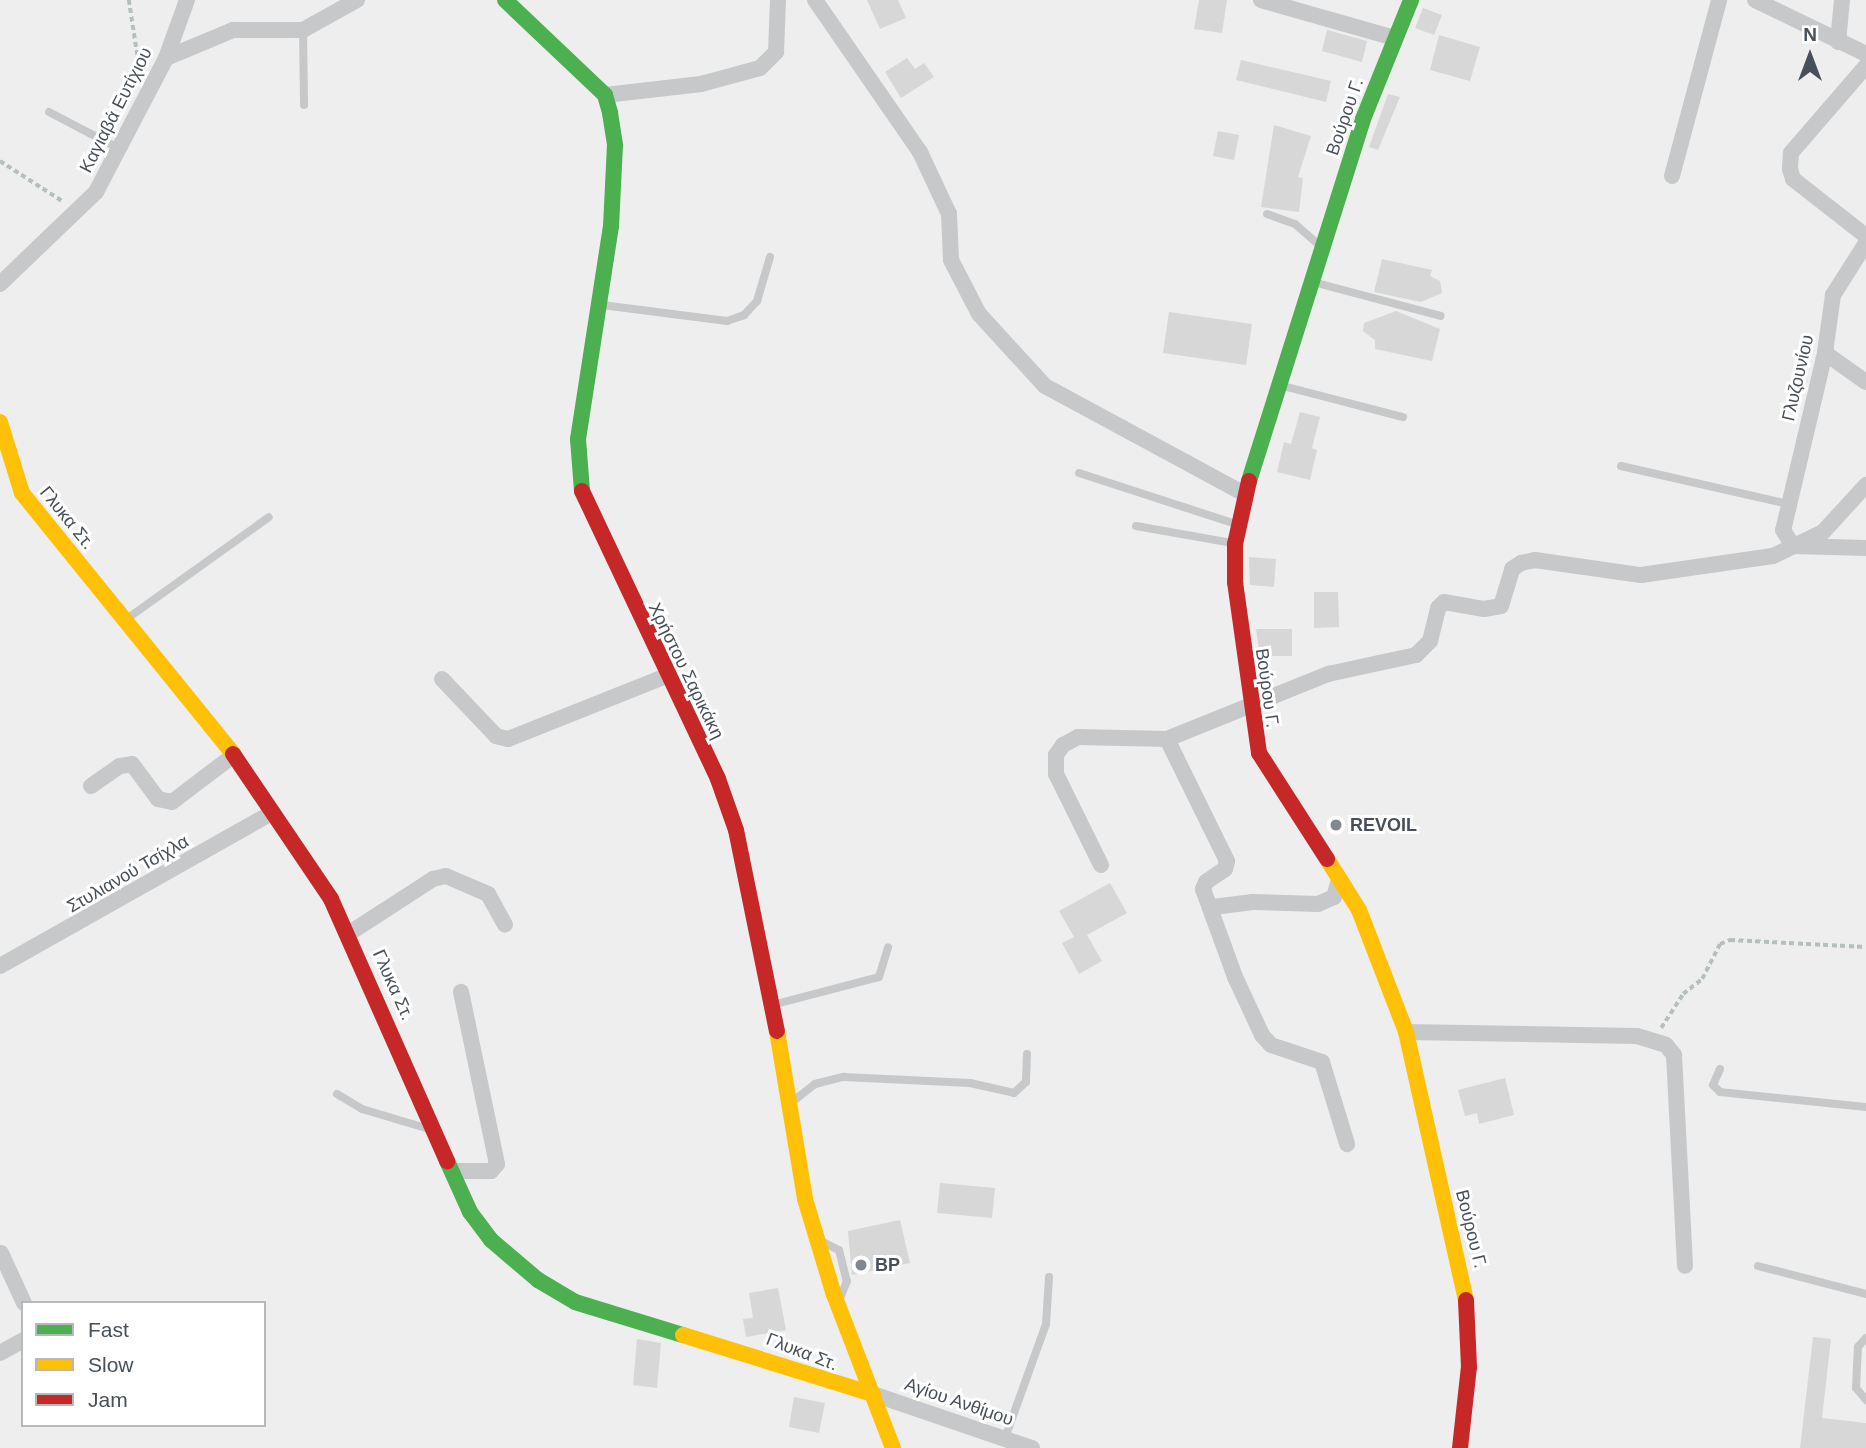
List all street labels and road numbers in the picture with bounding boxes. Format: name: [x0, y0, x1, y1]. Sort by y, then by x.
street label: Καγιαβά Ευτίχιου: [75, 44, 157, 176]
street label: Βούρου Γ.: [1322, 76, 1368, 158]
street label: Γλυζουνίου: [1778, 333, 1818, 423]
street label: Γλυκα Στ.: [35, 482, 99, 554]
street label: Χρήστου Σαρικάκη: [644, 599, 728, 743]
street label: Βούρου Γ.: [1251, 647, 1283, 729]
street label: Στυλιανού Τσίχλα: [63, 830, 193, 918]
street label: Γλυκα Στ.: [368, 946, 418, 1024]
street label: Βούρου Γ.: [1451, 1188, 1491, 1270]
street label: Γλυκα Στ.: [763, 1328, 841, 1376]
street label: Αγίου Ανθίμου: [901, 1373, 1017, 1431]

